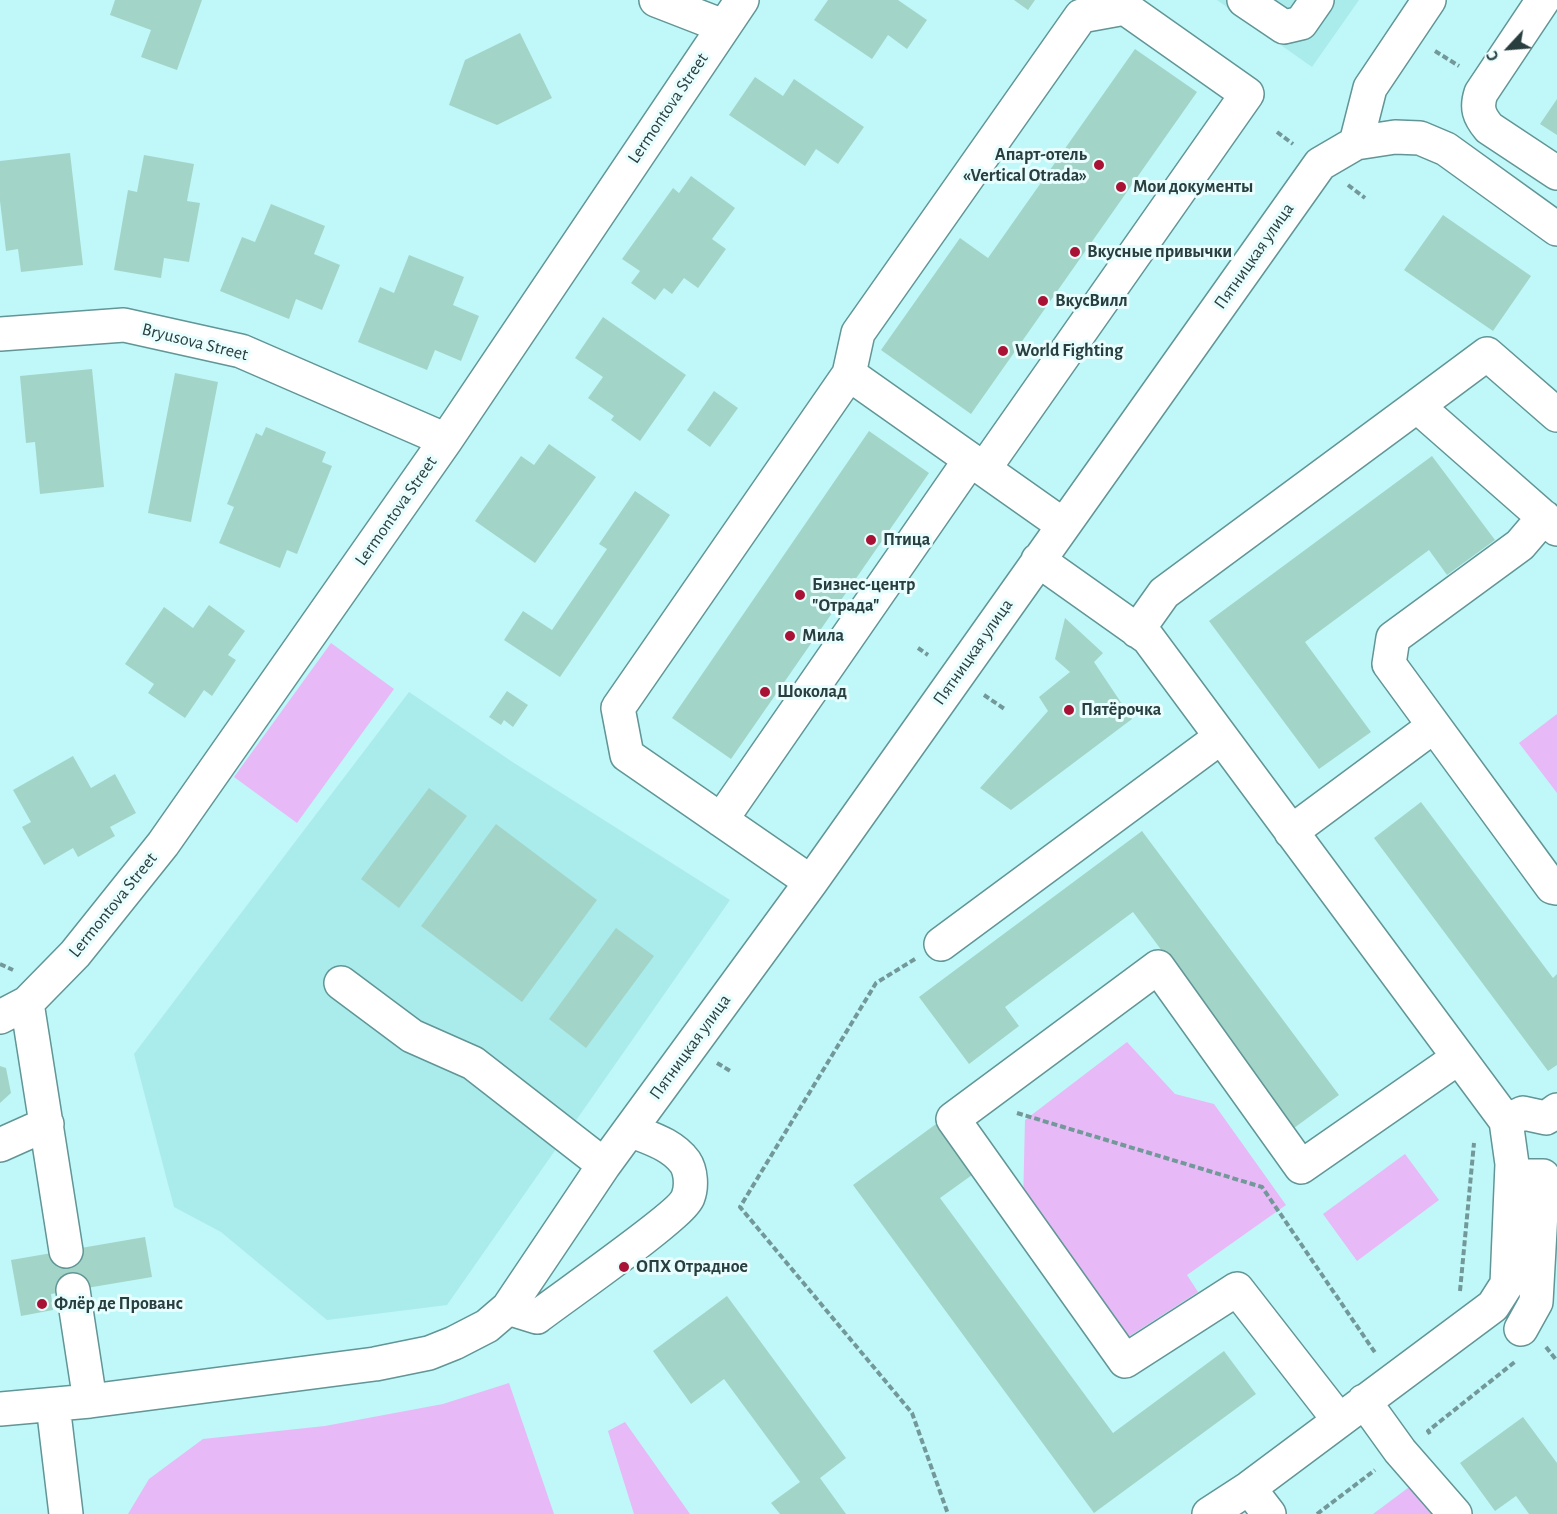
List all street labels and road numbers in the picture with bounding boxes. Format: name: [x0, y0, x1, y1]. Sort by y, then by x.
street label: Lermontova Street: [623, 49, 713, 167]
street label: Пятницкая улица: [1209, 199, 1299, 313]
street label: Bryusova Street: [140, 318, 250, 366]
street label: Lermontova Street: [350, 452, 442, 570]
street label: Пятницкая улица: [928, 595, 1018, 709]
street label: Lermontova Street: [64, 848, 162, 962]
street label: Пятницкая улица: [645, 990, 735, 1104]

